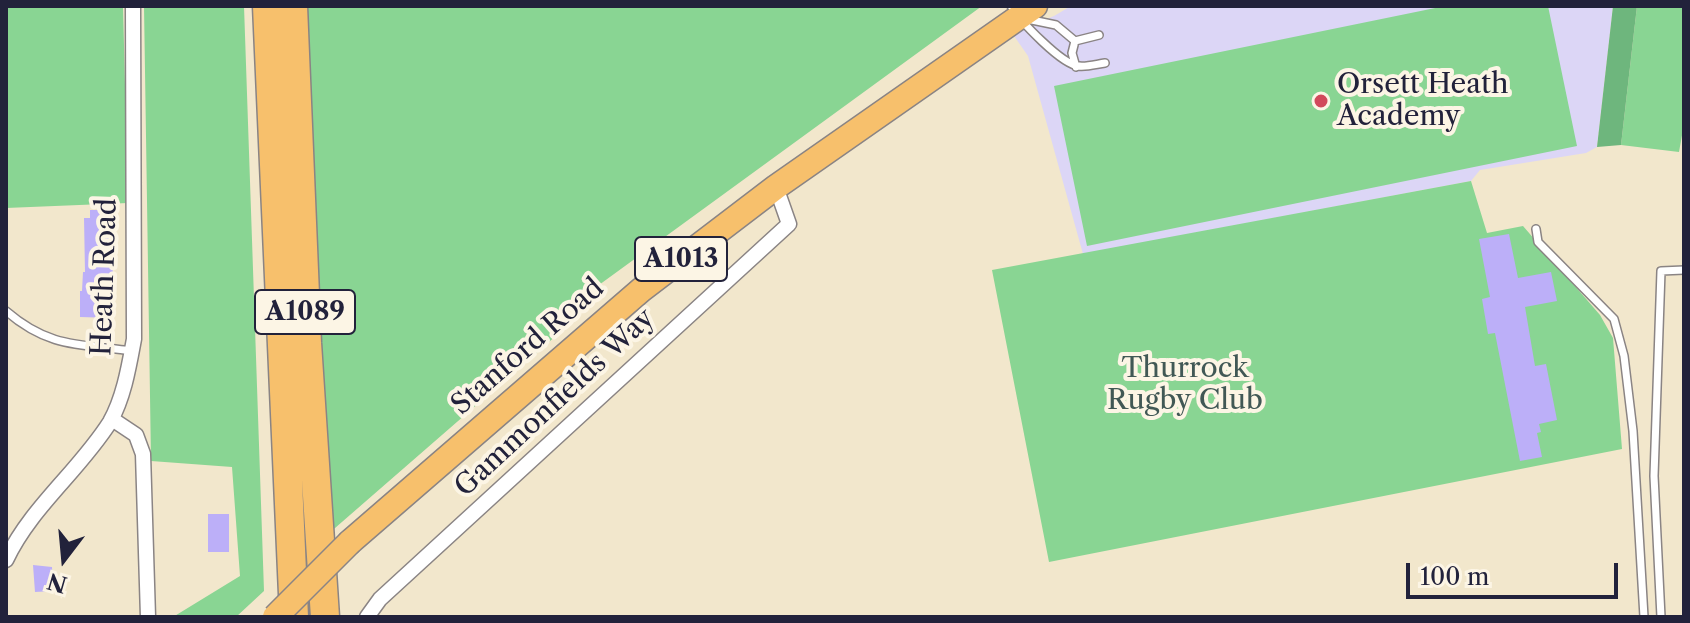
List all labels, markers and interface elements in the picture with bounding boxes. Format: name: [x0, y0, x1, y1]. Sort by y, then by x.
place label: Orsett Heath Academy: [1337, 68, 1508, 134]
marker: Orsett Heath Academy: [1312, 92, 1330, 110]
street label: Heath Road: [85, 197, 125, 357]
road number: A1013: [635, 237, 727, 281]
street label: Stanford Road: [445, 272, 611, 422]
road number: A1089: [255, 290, 355, 334]
street label: Gammonfields Way: [448, 302, 662, 504]
park label: Thurrock Rugby Club: [1107, 352, 1263, 418]
north arrow: [24, 519, 104, 599]
scale bar: [1410, 547, 1622, 597]
text: 100 m: [1420, 562, 1489, 591]
text: N: [44, 567, 70, 598]

